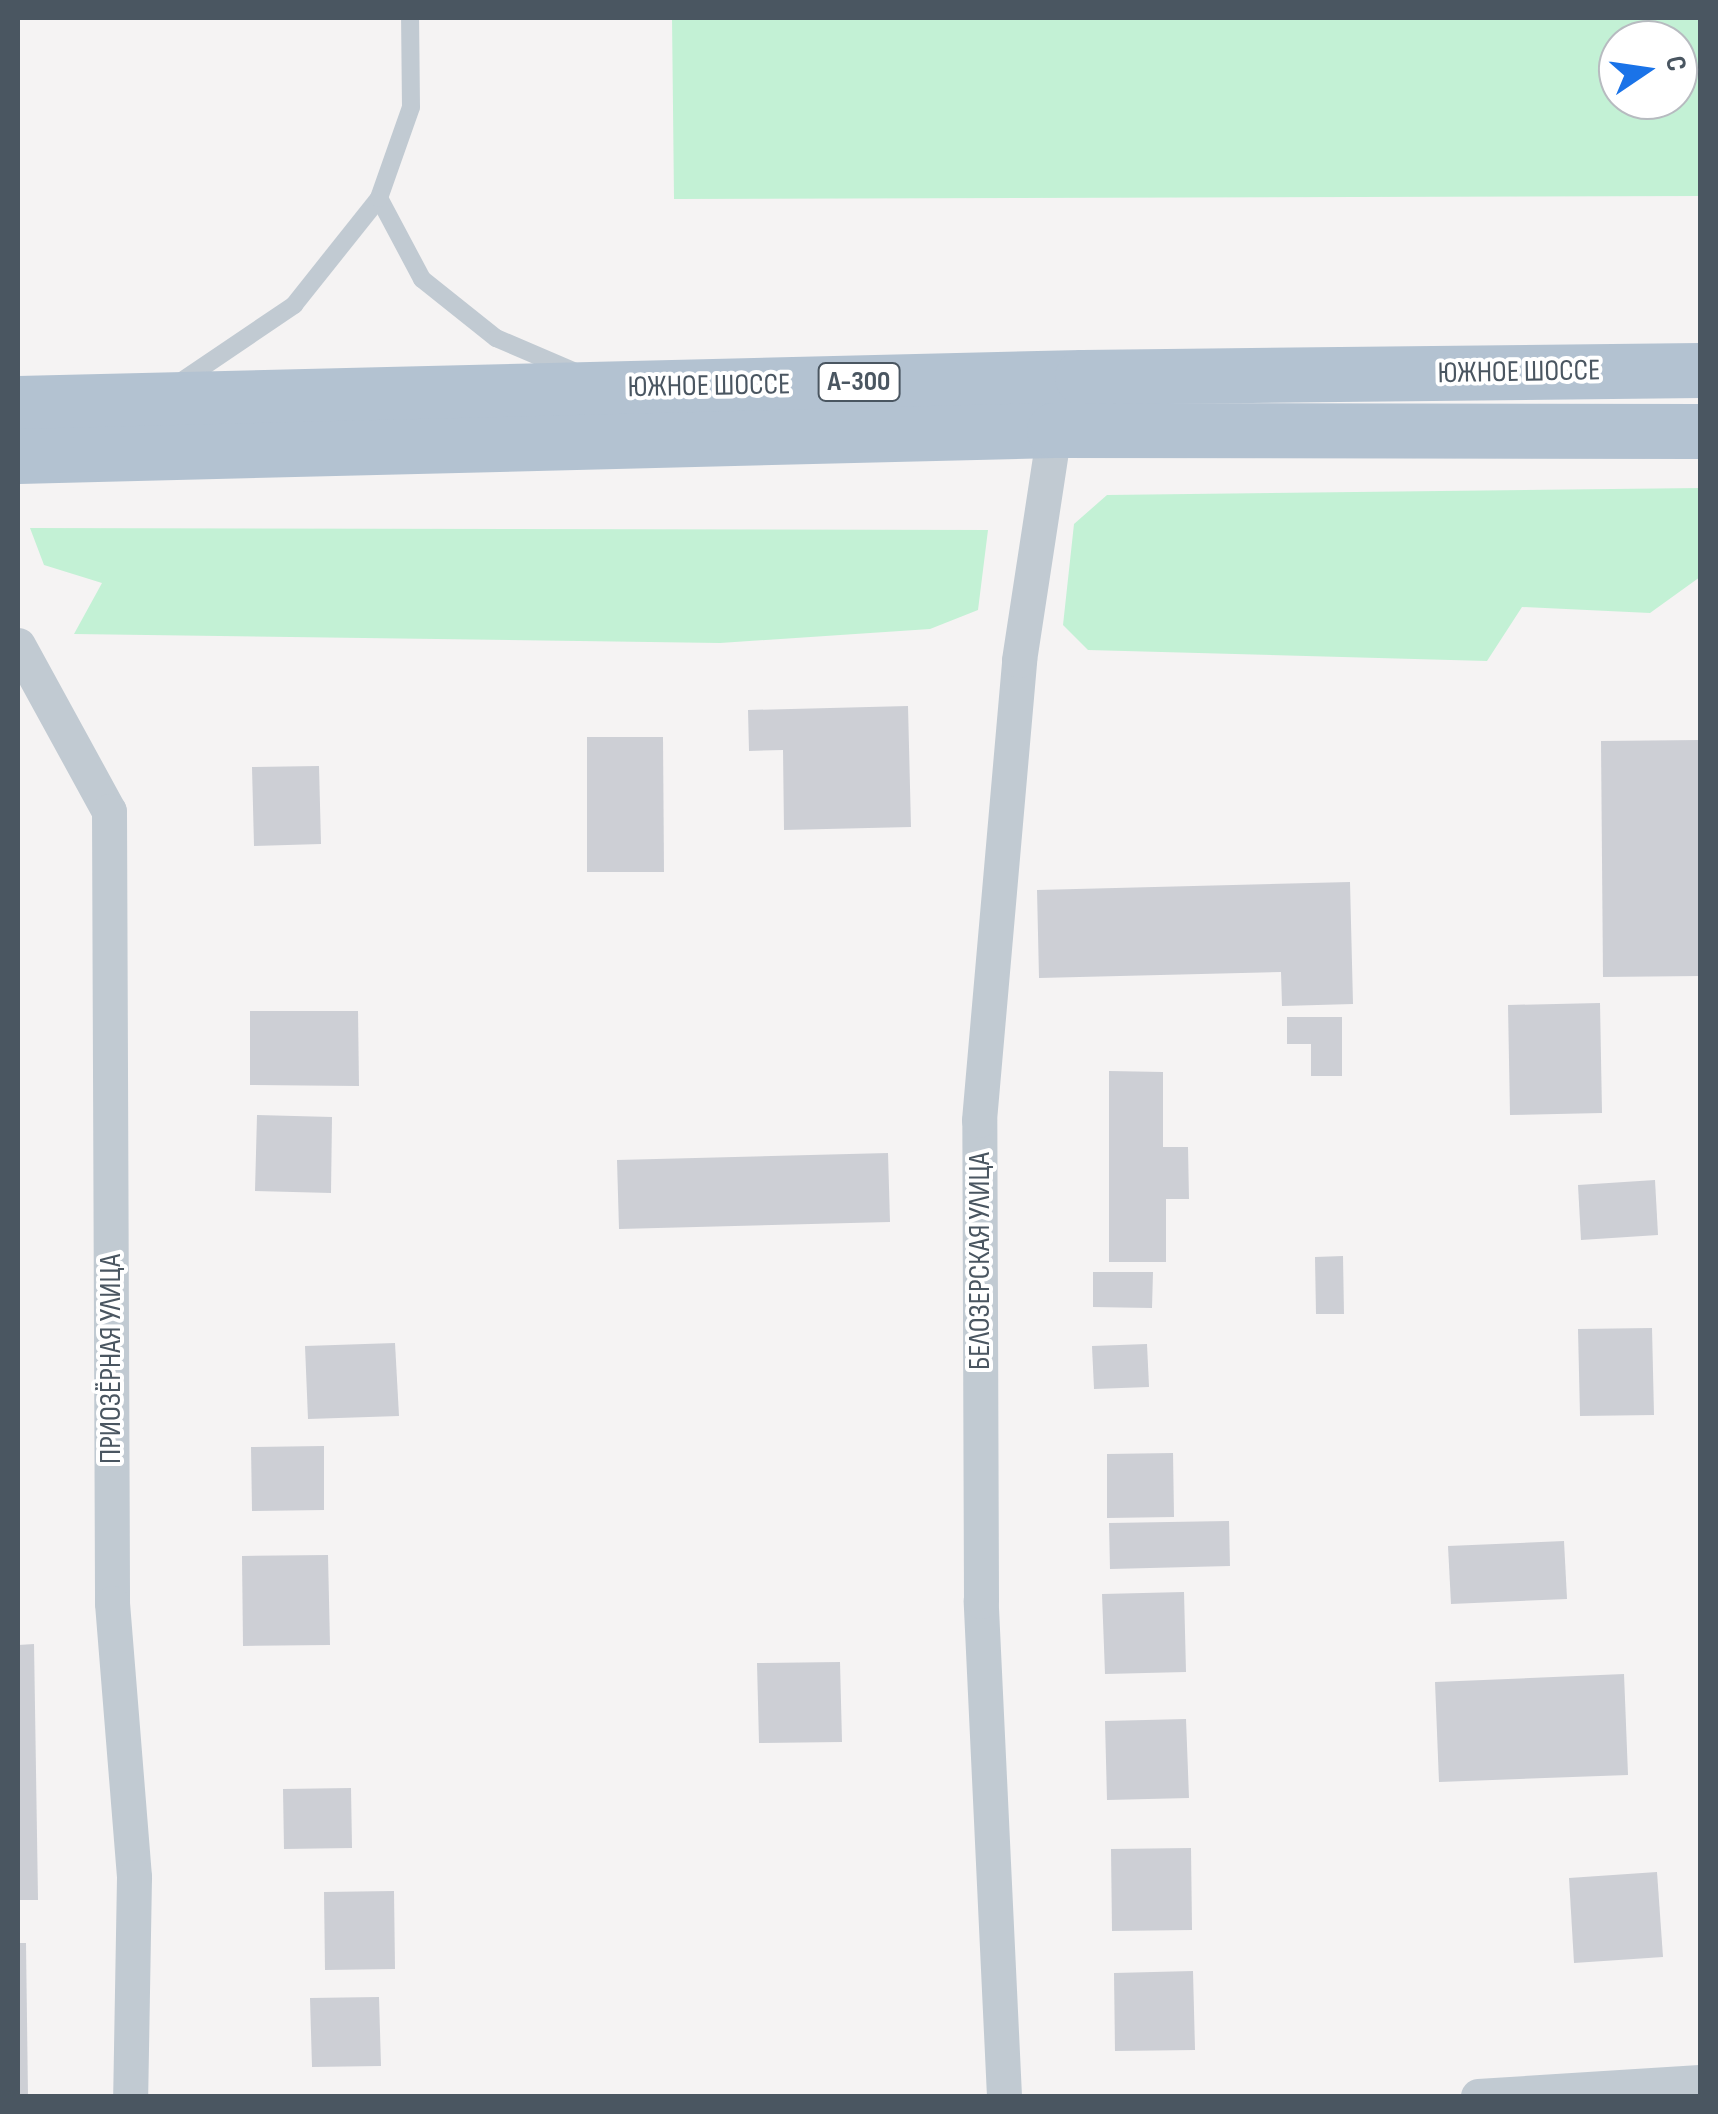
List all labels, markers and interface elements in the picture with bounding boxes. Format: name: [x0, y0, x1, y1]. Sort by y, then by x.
north arrow: [1598, 20, 1698, 120]
text: С: [1658, 53, 1693, 74]
street label: ЮЖНОЕ ШОССЕ: [1437, 353, 1601, 391]
road number: А-300: [816, 359, 902, 405]
street label: ЮЖНОЕ ШОССЕ: [627, 367, 791, 405]
street label: БЕЛОЗЕРСКАЯ УЛИЦА: [962, 1152, 998, 1370]
street label: ПРИОЗЁРНАЯ УЛИЦА: [93, 1254, 129, 1464]

